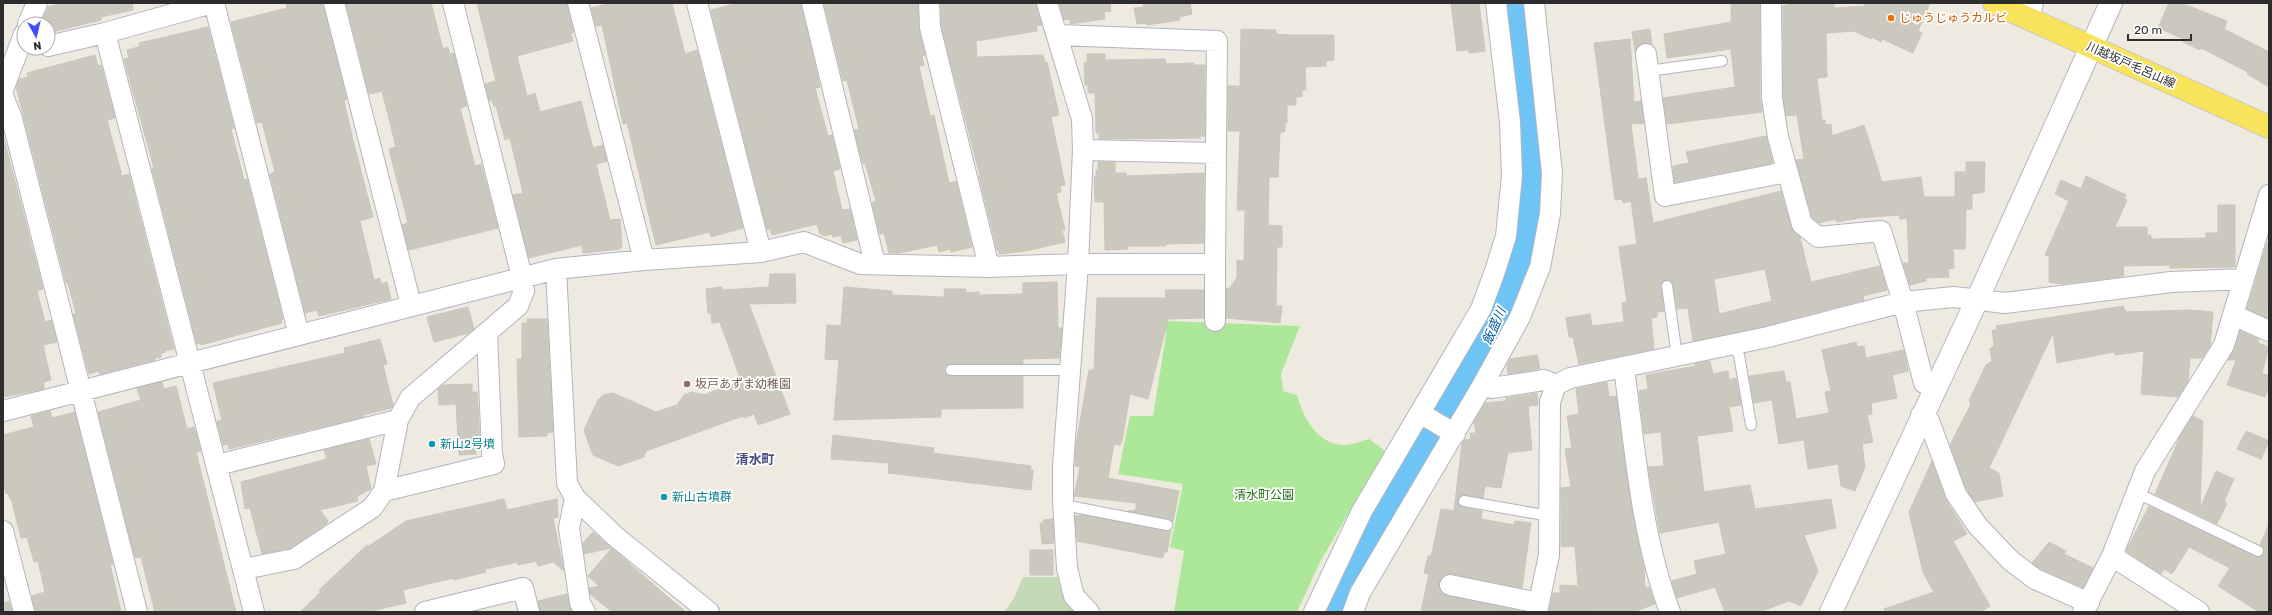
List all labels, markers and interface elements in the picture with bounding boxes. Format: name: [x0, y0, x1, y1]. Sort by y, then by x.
place label: じゅうじゅうカルビ: [1899, 11, 2007, 25]
marker: じゅうじゅうカルビ: [1886, 13, 1896, 23]
north arrow: [16, 16, 56, 56]
scale bar: [2128, 16, 2191, 42]
text: 20 m: [2134, 23, 2162, 37]
text: N: [32, 38, 42, 52]
street label: 川越坂戸毛呂山線: [2084, 39, 2178, 91]
water label: 飯盛川: [1479, 303, 1510, 347]
place label: 坂戸あずま幼稚園: [695, 377, 791, 391]
marker: 坂戸あずま幼稚園: [682, 379, 692, 389]
place label: 新山2号墳: [440, 437, 495, 451]
marker: 新山2号墳: [427, 439, 437, 449]
district label: 清水町: [735, 452, 775, 467]
park label: 清水町公園: [1234, 488, 1294, 502]
place label: 新山古墳群: [672, 490, 732, 504]
marker: 新山古墳群: [659, 492, 669, 502]

